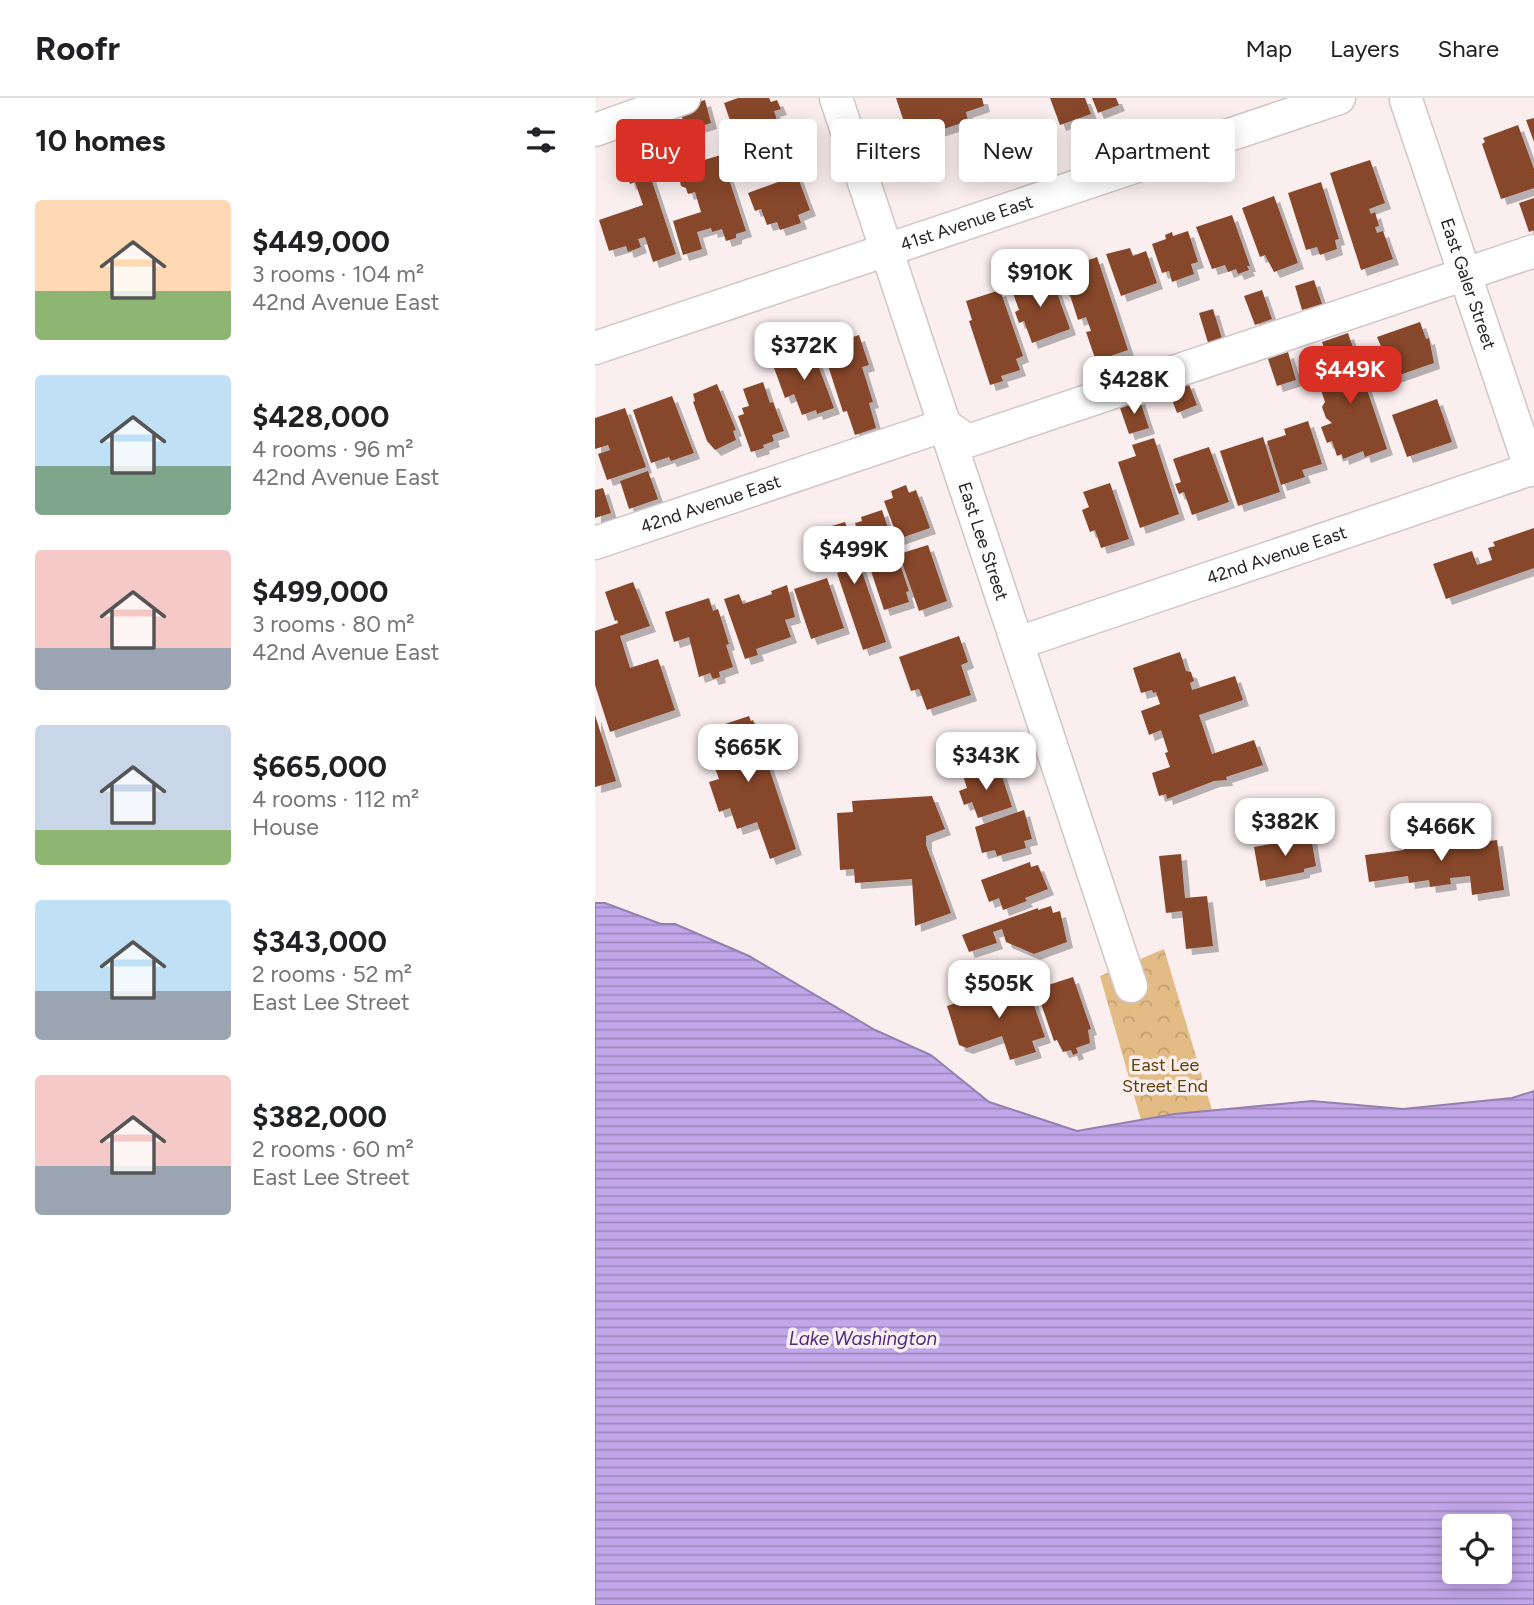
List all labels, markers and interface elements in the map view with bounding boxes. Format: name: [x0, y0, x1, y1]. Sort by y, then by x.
text: Roofr: [35, 29, 120, 68]
text: Map: [1245, 34, 1292, 63]
text: Layers: [1330, 34, 1399, 63]
text: Share: [1437, 34, 1499, 63]
chip: Buy: [616, 119, 705, 182]
chip: Rent: [719, 119, 817, 182]
chip: Filters: [831, 119, 945, 182]
chip: New: [959, 119, 1057, 182]
chip: Apartment: [1071, 119, 1235, 182]
icon: filters: [522, 121, 560, 159]
text: 10 homes: [35, 122, 166, 159]
street label: 41st Avenue East: [897, 191, 1036, 256]
street label: East Galer Street: [1436, 215, 1501, 352]
text: $449,000: [252, 223, 390, 260]
icon: home: [91, 228, 175, 312]
pin: $910K: [991, 250, 1089, 309]
text: $910K: [1007, 258, 1073, 286]
text: 3 rooms · 104 m²: [252, 260, 424, 288]
text: 42nd Avenue East: [252, 288, 439, 316]
pin: $372K: [755, 322, 853, 382]
text: $372K: [771, 331, 837, 359]
pin: $449K: [1301, 346, 1399, 406]
text: $449K: [1315, 355, 1385, 383]
pin: $428K: [1085, 356, 1183, 416]
text: $428K: [1099, 365, 1169, 393]
text: $428,000: [252, 398, 389, 435]
icon: home: [91, 403, 175, 487]
text: 4 rooms · 96 m²: [252, 435, 414, 463]
text: 42nd Avenue East: [252, 463, 439, 491]
street label: 42nd Avenue East: [638, 470, 784, 538]
street label: East Lee Street: [953, 479, 1013, 603]
street label: 42nd Avenue East: [1204, 521, 1350, 589]
pin: $499K: [805, 526, 903, 586]
text: $499K: [819, 535, 889, 563]
text: $499,000: [252, 573, 388, 610]
icon: home: [91, 578, 175, 662]
text: 3 rooms · 80 m²: [252, 610, 415, 638]
text: 42nd Avenue East: [252, 638, 439, 666]
pin: $665K: [699, 724, 797, 784]
pin: $343K: [937, 732, 1035, 792]
text: $665K: [714, 733, 782, 761]
text: $343K: [952, 741, 1020, 769]
text: $665,000: [252, 748, 387, 785]
icon: home: [91, 753, 175, 837]
text: 4 rooms · 112 m²: [252, 785, 419, 813]
pin: $382K: [1236, 798, 1334, 858]
pin: $466K: [1392, 804, 1490, 863]
text: $382K: [1251, 807, 1319, 835]
text: $466K: [1406, 812, 1476, 840]
text: House: [252, 813, 319, 841]
text: $343,000: [252, 923, 387, 960]
icon: home: [91, 928, 175, 1012]
text: 2 rooms · 52 m²: [252, 960, 412, 988]
pin: $505K: [950, 960, 1048, 1020]
text: $505K: [964, 969, 1034, 997]
text: East Lee Street: [252, 988, 410, 1016]
park label: East Lee Street End: [1122, 1054, 1208, 1097]
text: $382,000: [252, 1098, 387, 1135]
icon: home: [91, 1103, 175, 1187]
text: 2 rooms · 60 m²: [252, 1135, 414, 1163]
text: East Lee Street: [252, 1163, 410, 1191]
water label: Lake Washington: [789, 1327, 938, 1350]
map controls: [1442, 1514, 1512, 1584]
button: locate: [1442, 1514, 1512, 1584]

